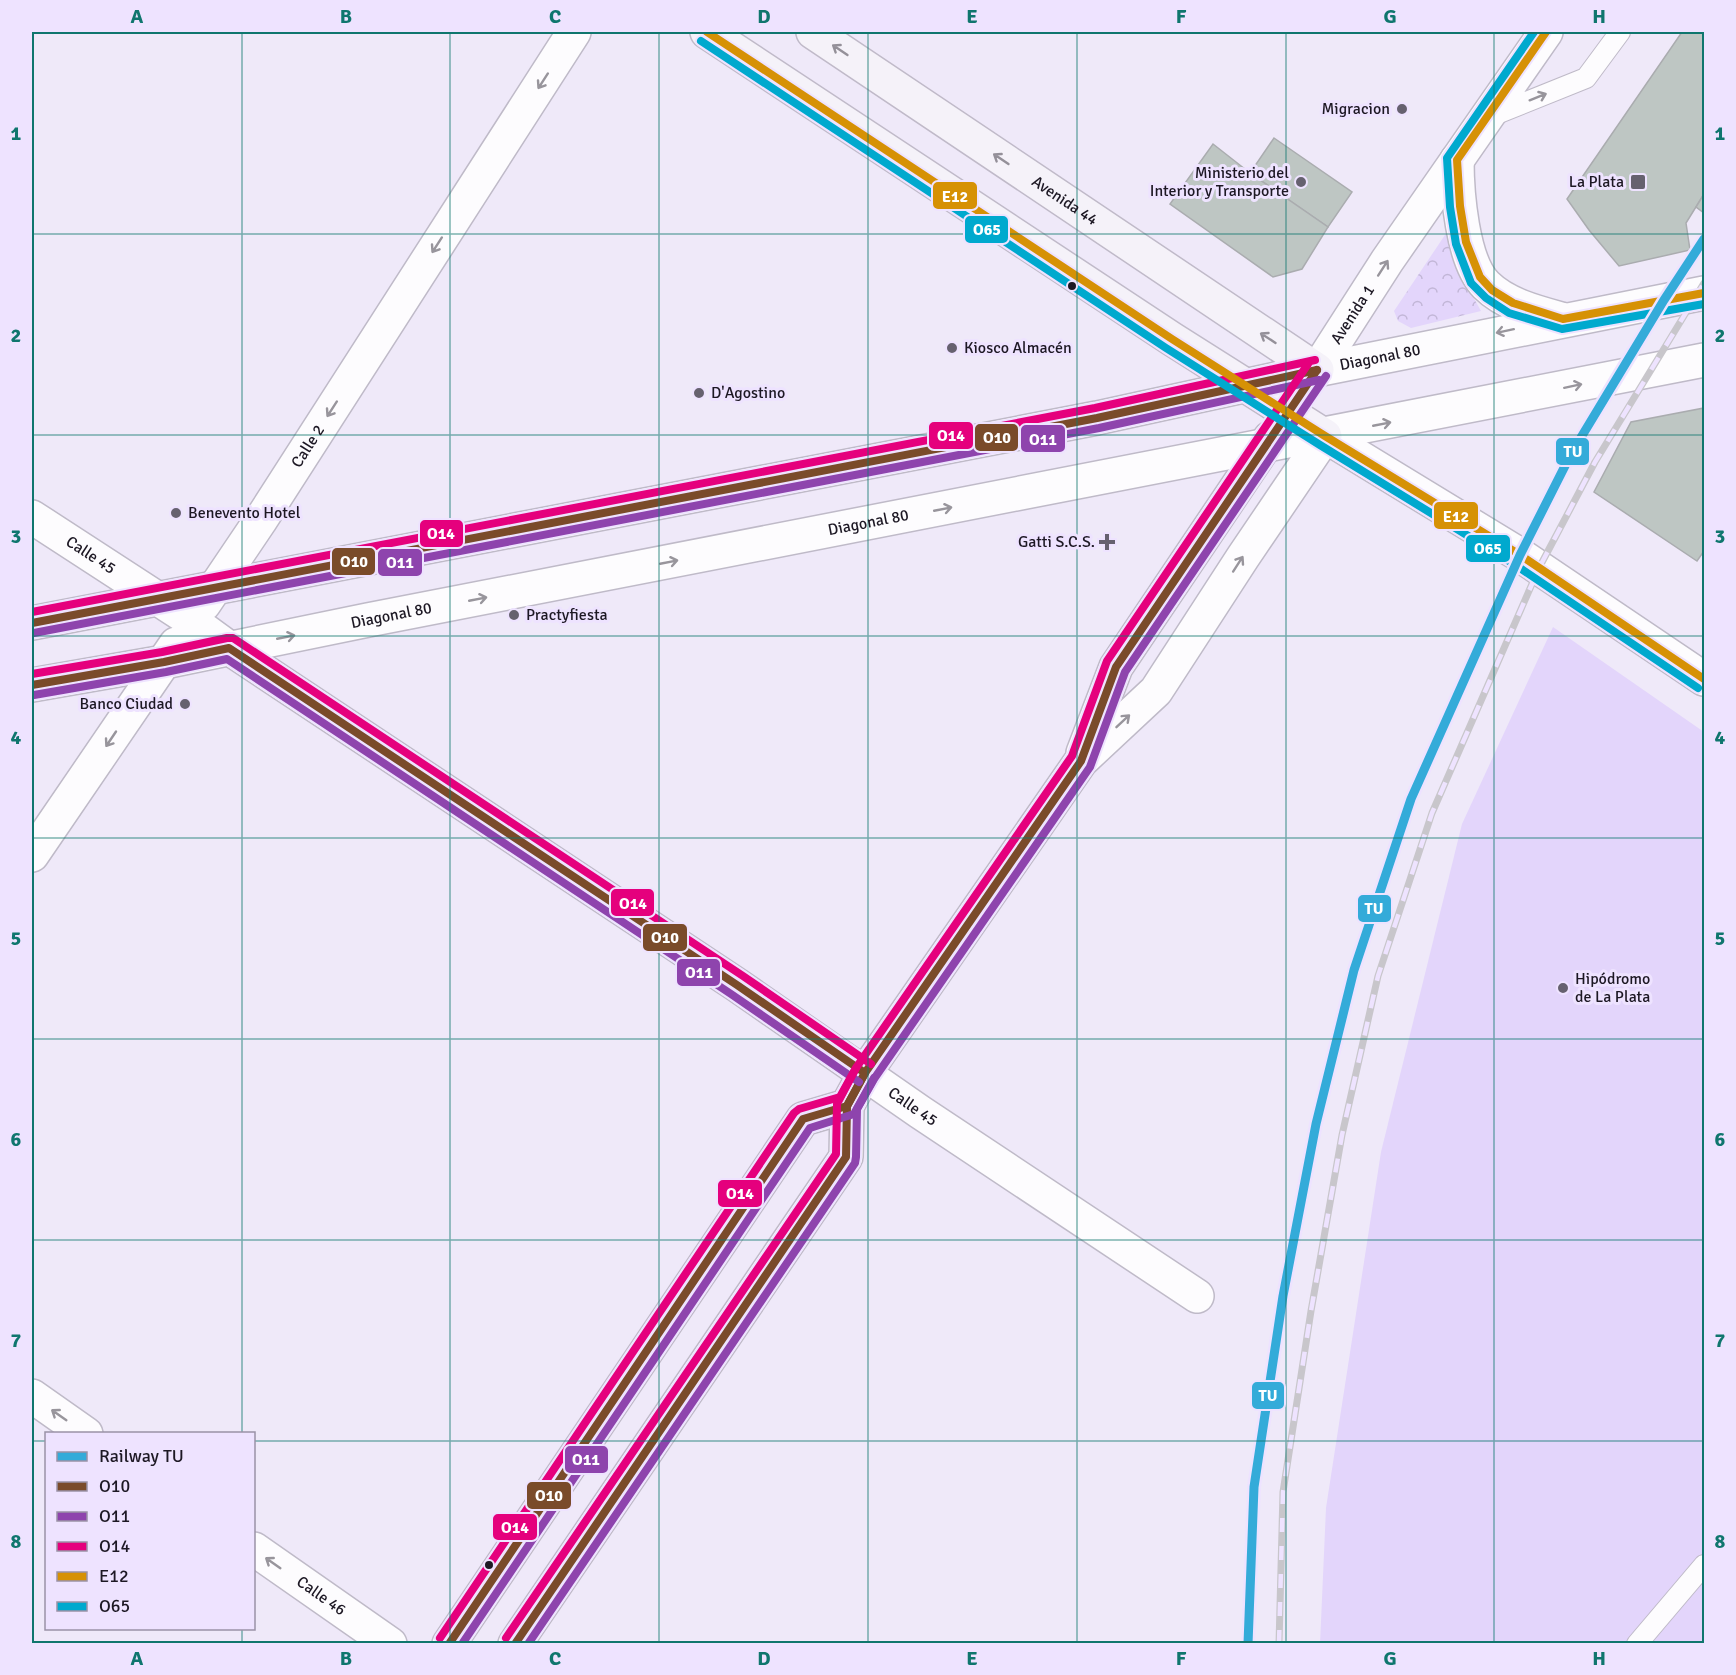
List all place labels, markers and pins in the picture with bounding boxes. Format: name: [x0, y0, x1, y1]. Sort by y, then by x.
place label: Migracion: [1321, 99, 1390, 119]
marker: Migracion: [1395, 102, 1409, 116]
place label: Ministerio del Interior y Transporte: [1150, 163, 1289, 201]
place label: La Plata: [1569, 172, 1624, 192]
marker: La Plata: [1629, 173, 1647, 191]
marker: Ministerio del Interior y Transporte: [1294, 175, 1308, 189]
unlabelled marker: [1066, 280, 1078, 292]
place label: Kiosco Almacén: [964, 338, 1072, 358]
marker: Kiosco Almacén: [945, 341, 959, 355]
place label: D'Agostino: [711, 383, 785, 403]
marker: D'Agostino: [692, 386, 706, 400]
place label: Benevento Hotel: [188, 503, 301, 523]
marker: Benevento Hotel: [169, 506, 183, 520]
place label: Gatti S.C.S.: [1018, 532, 1095, 552]
marker: Gatti S.C.S.: [1100, 535, 1114, 549]
place label: Practyfiesta: [526, 605, 608, 625]
marker: Practyfiesta: [507, 608, 521, 622]
place label: Banco Ciudad: [79, 694, 173, 714]
marker: Banco Ciudad: [178, 697, 192, 711]
place label: Hipódromo de La Plata: [1575, 969, 1650, 1007]
marker: Hipódromo de La Plata: [1556, 981, 1570, 995]
unlabelled marker: [483, 1559, 495, 1571]

